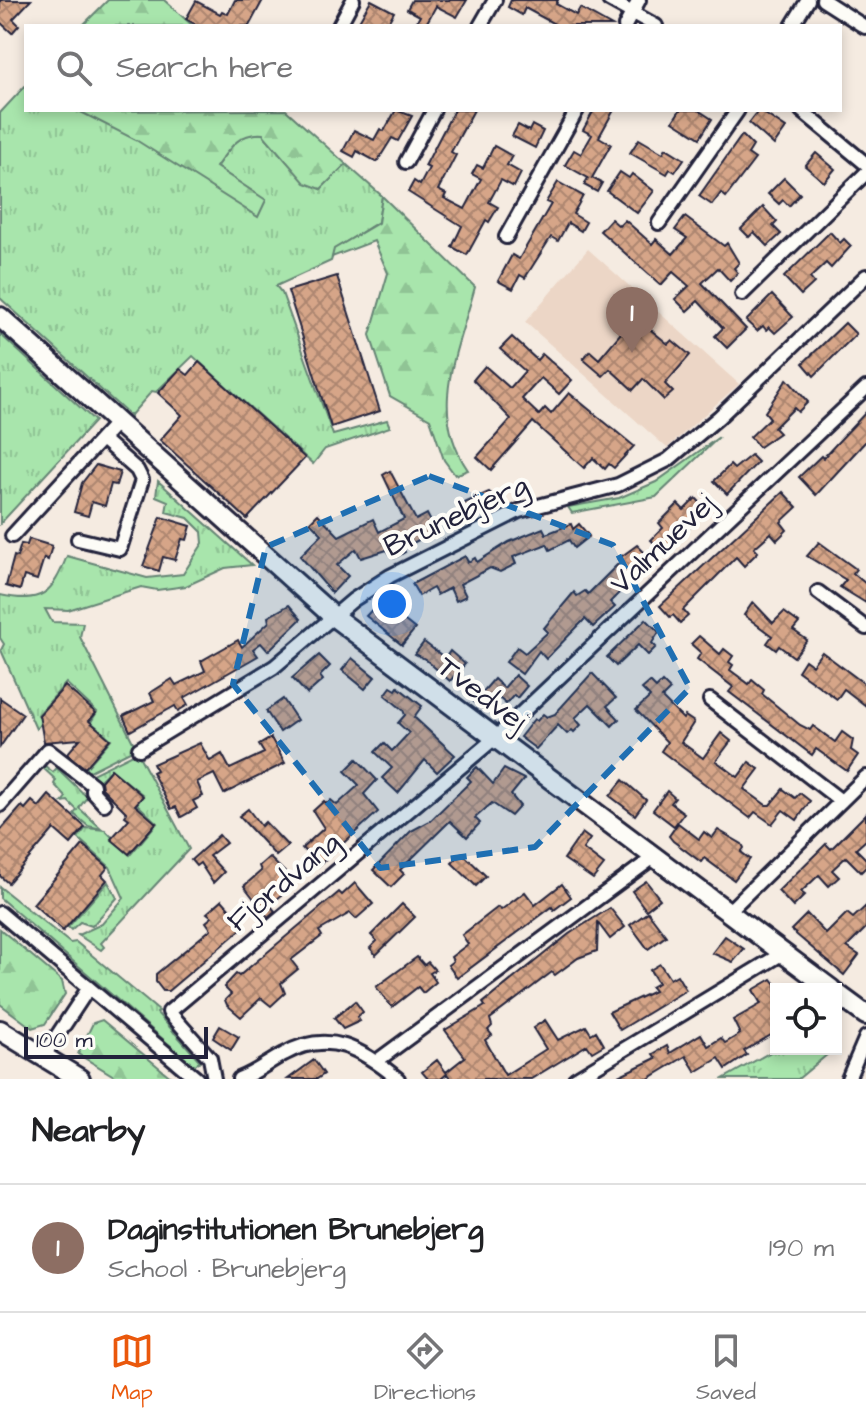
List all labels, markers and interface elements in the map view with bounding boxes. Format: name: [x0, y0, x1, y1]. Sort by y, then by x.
search box: [24, 24, 842, 112]
icon: search: [52, 46, 96, 90]
text: Search here: [116, 47, 293, 89]
pin: 1: [606, 287, 658, 353]
street label: Brunebjerg: [377, 464, 535, 569]
street label: Valmuevej: [601, 484, 726, 604]
your location: [372, 584, 412, 624]
street label: Tvedvej: [428, 646, 536, 742]
street label: Fjordvang: [218, 822, 350, 943]
map controls: [770, 983, 842, 1055]
button: locate: [770, 983, 842, 1055]
scale bar: [24, 1023, 208, 1059]
text: 100 m: [36, 1025, 93, 1056]
text: Nearby: [32, 1107, 146, 1155]
text: Daginstitutionen Brunebjerg: [108, 1209, 483, 1251]
text: 1: [56, 1230, 60, 1266]
text: 190 m: [769, 1230, 834, 1266]
text: School · Brunebjerg: [108, 1251, 346, 1287]
tab: Map: [110, 1329, 154, 1408]
tab: Directions: [374, 1329, 476, 1408]
tab: Saved: [696, 1329, 756, 1408]

